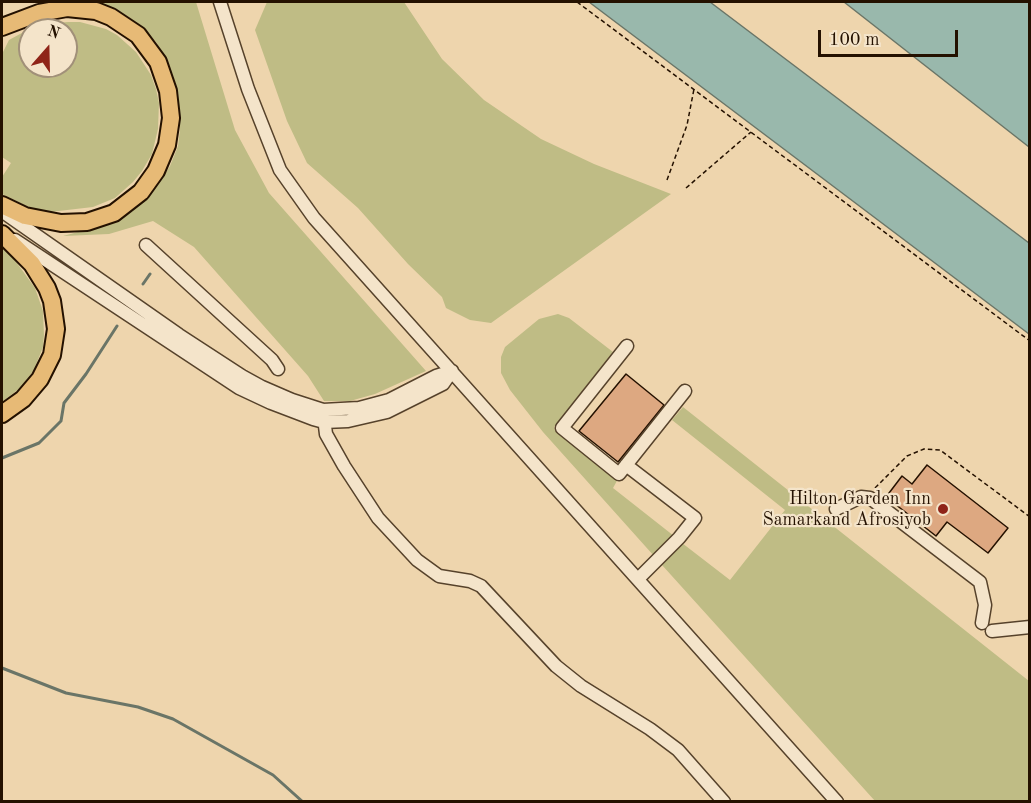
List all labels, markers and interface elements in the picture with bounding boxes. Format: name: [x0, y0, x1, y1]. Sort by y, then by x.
north arrow: [18, 18, 78, 78]
scale bar: [821, 18, 960, 56]
text: N: [45, 23, 62, 43]
text: 100 m: [829, 31, 880, 49]
place label: Hilton Garden Inn Samarkand Afrosiyob: [762, 488, 931, 530]
marker: Hilton Garden Inn Samarkand Afrosiyob: [936, 502, 950, 516]

